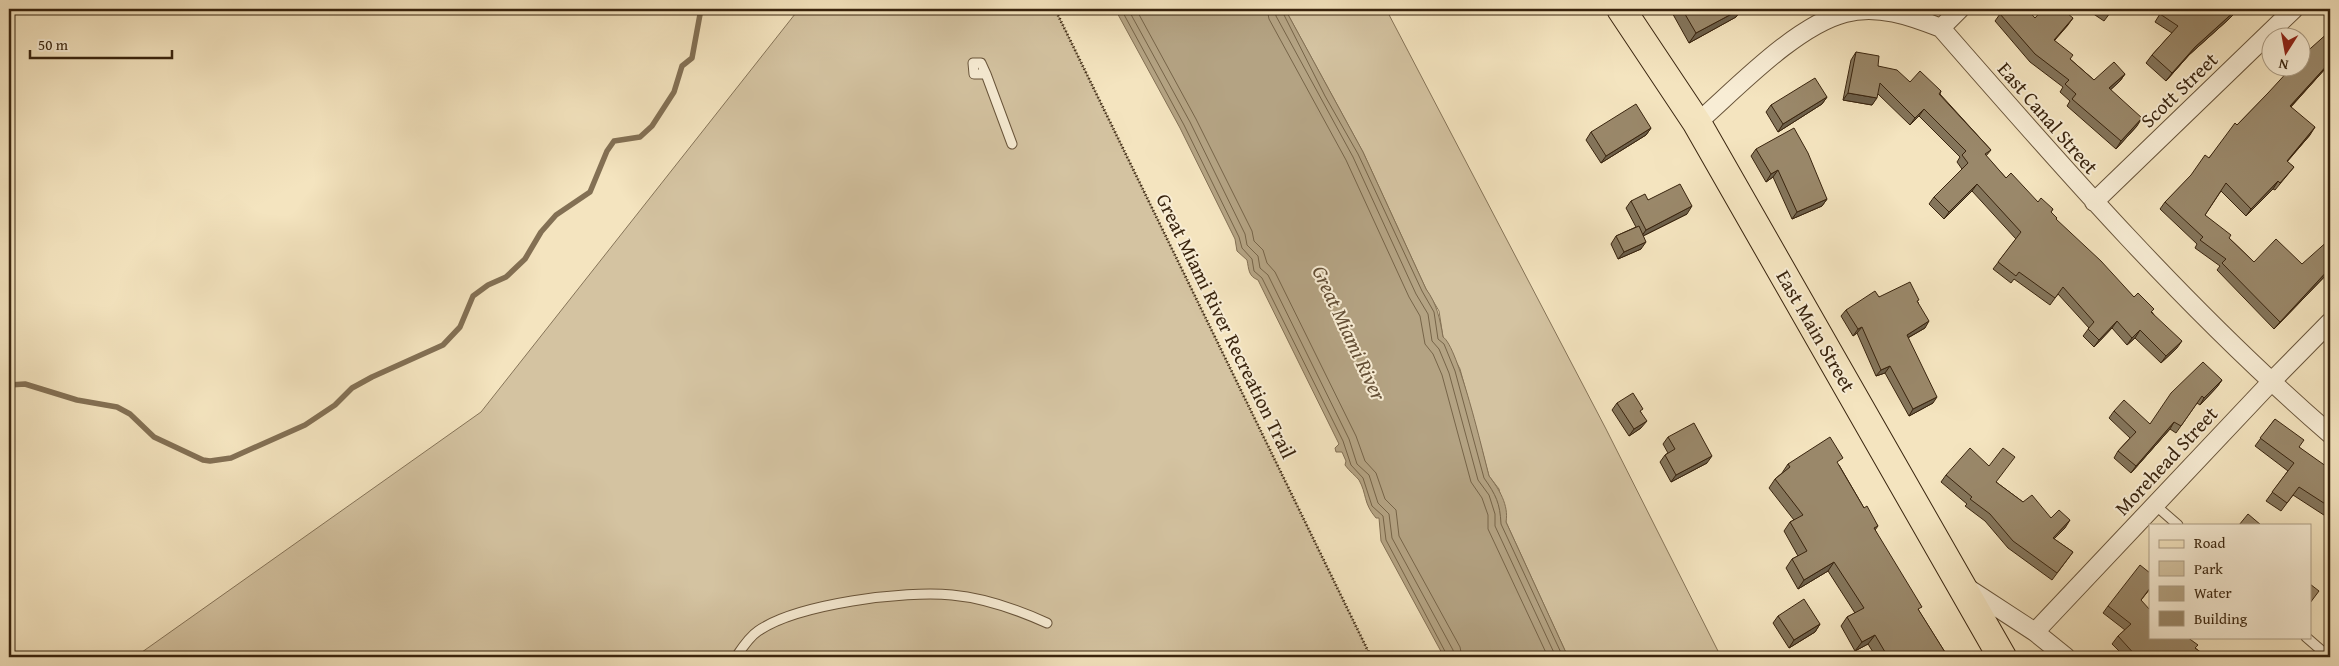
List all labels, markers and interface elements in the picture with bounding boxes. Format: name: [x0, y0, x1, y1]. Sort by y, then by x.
scale bar: [30, 28, 172, 60]
north arrow: [2262, 28, 2312, 78]
text: 50 m: [38, 34, 69, 55]
street label: Scott Street: [2133, 45, 2224, 134]
text: N: [2276, 54, 2290, 75]
street label: East Canal Street: [1991, 55, 2105, 180]
street label: Great Miami River Recreation Trail: [1150, 188, 1304, 463]
water label: Great Miami River: [1305, 260, 1395, 406]
street label: East Main Street: [1770, 264, 1863, 397]
street label: Morehead Street: [2107, 400, 2224, 522]
legend: [2149, 524, 2312, 638]
text: Road: [2194, 532, 2225, 553]
text: Park: [2194, 558, 2223, 579]
text: Water: [2194, 582, 2232, 603]
text: Building: [2194, 608, 2248, 629]

